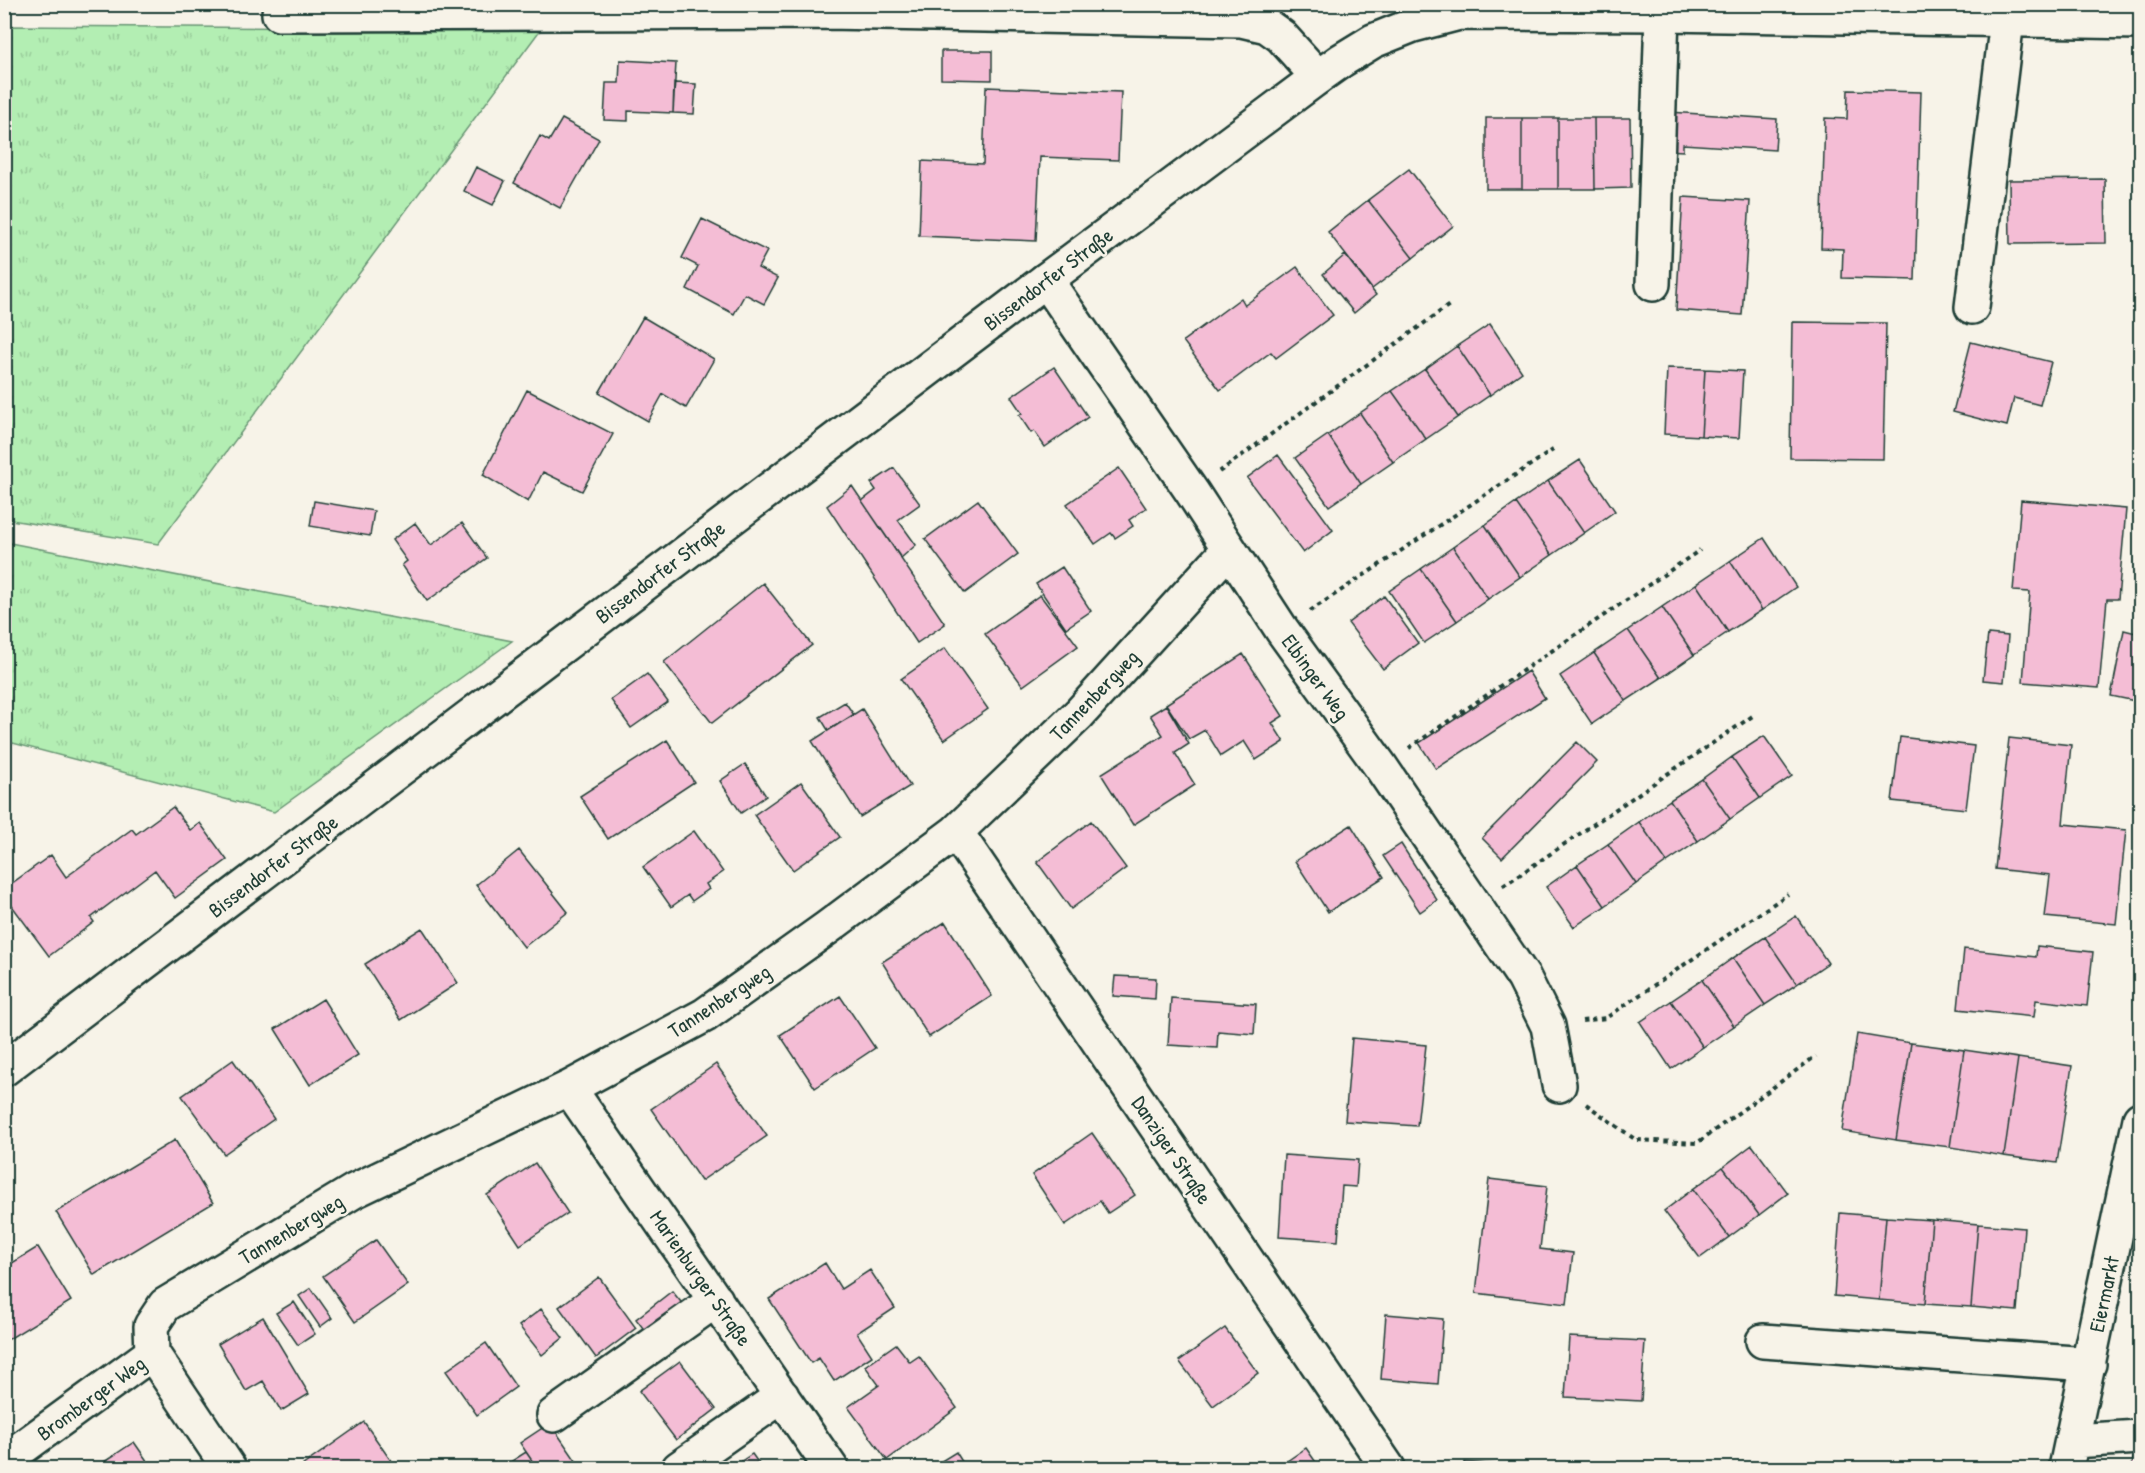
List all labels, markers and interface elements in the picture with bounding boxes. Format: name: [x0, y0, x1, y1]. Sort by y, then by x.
street label: Bissendorfer Straße: [977, 221, 1119, 337]
street label: Bissendorfer Straße: [589, 514, 731, 630]
street label: Elbinger Weg: [1275, 628, 1357, 726]
street label: Tannenbergweg: [1043, 643, 1145, 747]
street label: Bissendorfer Straße: [202, 808, 344, 924]
street label: Tannenbergweg: [662, 957, 776, 1045]
street label: Danziger Straße: [1125, 1090, 1219, 1210]
street label: Tannenbergweg: [233, 1187, 349, 1271]
street label: Marienburger Straße: [643, 1204, 759, 1352]
street label: Eiermarkt: [2082, 1253, 2126, 1335]
street label: Bromberger Weg: [31, 1349, 151, 1447]

